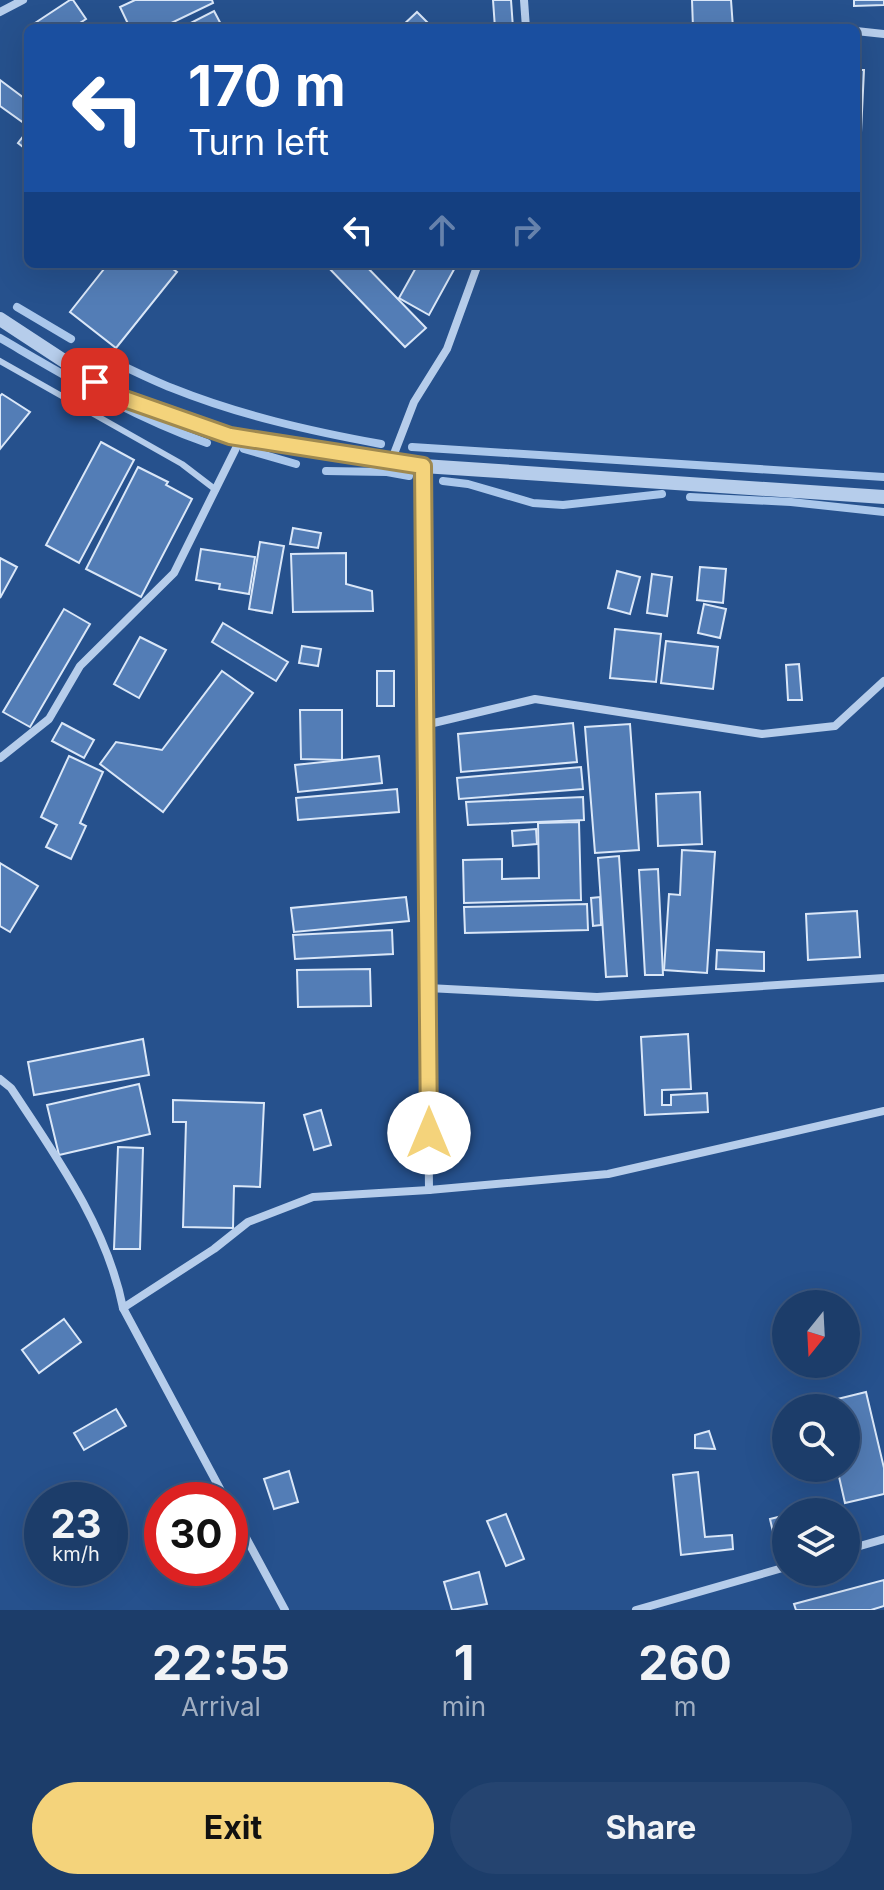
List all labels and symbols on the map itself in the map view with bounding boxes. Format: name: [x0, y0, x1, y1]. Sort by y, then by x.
pin: [61, 348, 129, 416]
position arrow: [387, 1091, 471, 1175]
north arrow: [772, 1290, 860, 1378]
speed limit sign: 30: [144, 1482, 248, 1586]

